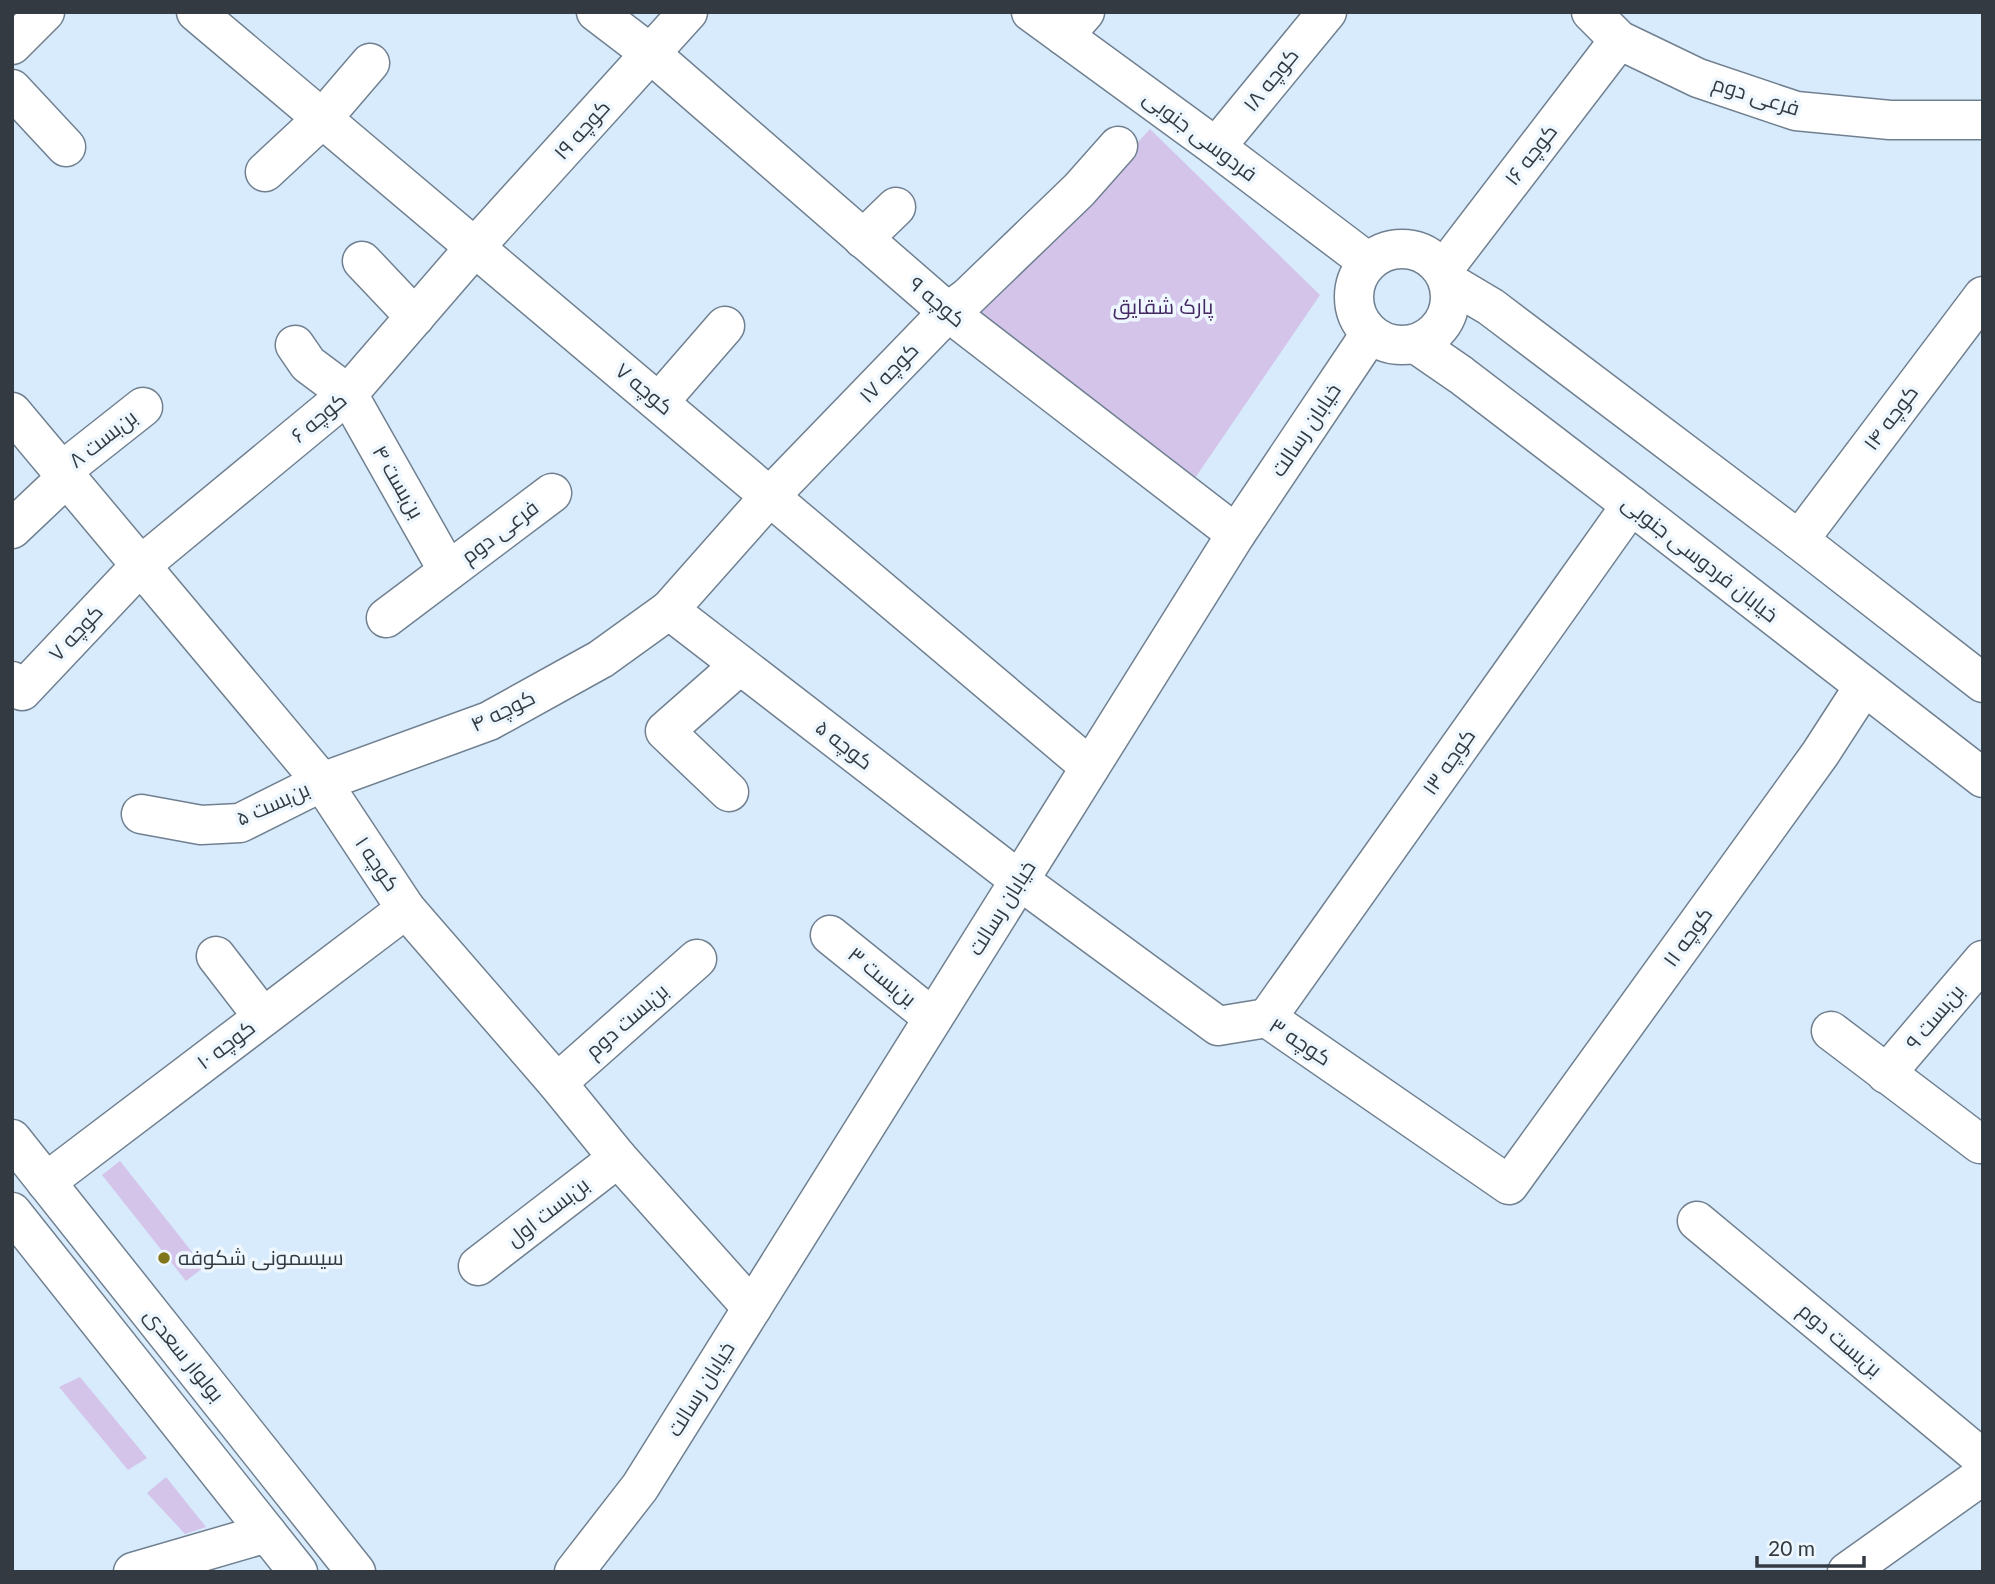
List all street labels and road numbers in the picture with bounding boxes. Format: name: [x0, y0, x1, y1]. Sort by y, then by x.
street label: کوچه ۱۸: [1237, 42, 1305, 118]
street label: فرعی دوم: [1709, 69, 1803, 123]
street label: فردوسی جنوبی: [1138, 84, 1263, 187]
street label: کوچه ۱۹: [548, 94, 616, 166]
street label: کوچه ۱۶: [1498, 118, 1564, 192]
street label: کوچه ۹: [903, 270, 971, 334]
street label: کوچه ۱۷: [853, 337, 925, 409]
street label: کوچه ۷: [609, 357, 679, 421]
street label: خیابان رسالت: [1264, 378, 1347, 482]
street label: کوچه ۱۴: [1857, 380, 1925, 456]
street label: کوچه ۶: [285, 387, 353, 449]
street label: بن‌بست ۸: [63, 403, 142, 474]
street label: بن‌بست ۴: [367, 440, 430, 523]
street label: خیابان فردوسی جنوبی: [1617, 489, 1784, 628]
street label: فرعی دوم: [456, 494, 544, 570]
street label: کوچه ۷: [43, 599, 109, 667]
street label: کوچه ۴: [466, 683, 540, 739]
street label: کوچه ۵: [809, 714, 879, 776]
street label: کوچه ۱۳: [1416, 723, 1482, 801]
street label: بن‌بست ۵: [232, 775, 314, 832]
street label: کوچه ۱: [348, 831, 406, 897]
street label: خیابان رسالت: [962, 855, 1041, 960]
street label: کوچه ۱۱: [1657, 901, 1719, 973]
street label: بن‌بست ۳: [842, 941, 922, 1012]
street label: بن‌بست دوم: [580, 977, 674, 1065]
street label: بن‌بست ۹: [1899, 978, 1970, 1055]
street label: کوچه ۳: [1264, 1012, 1336, 1072]
street label: کوچه ۱۰: [191, 1014, 261, 1076]
street label: بن‌بست اول: [501, 1171, 594, 1252]
street label: بن‌بست دوم: [1792, 1297, 1888, 1383]
street label: بولوار سعدی: [138, 1302, 230, 1407]
street label: خیابان رسالت: [661, 1336, 740, 1441]

